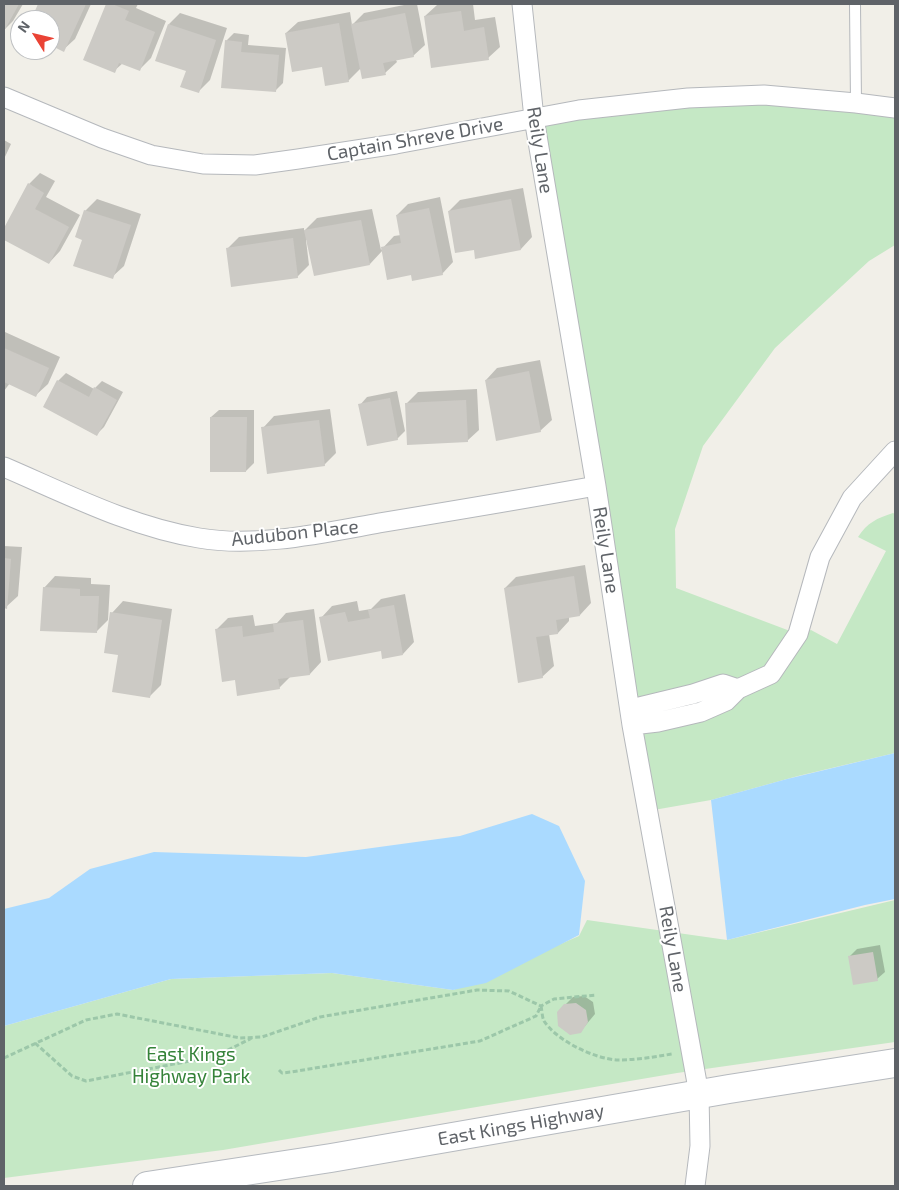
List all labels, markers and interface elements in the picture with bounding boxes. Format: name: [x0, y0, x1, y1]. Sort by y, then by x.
north arrow: [10, 10, 60, 60]
text: N: [13, 17, 33, 36]
street label: Reily Lane: [522, 105, 558, 195]
street label: Captain Shreve Drive: [325, 112, 505, 166]
street label: Reily Lane: [588, 505, 624, 595]
street label: Audubon Place: [230, 515, 360, 551]
street label: Reily Lane: [654, 904, 692, 994]
park label: East Kings Highway Park: [132, 1044, 250, 1088]
street label: East Kings Highway: [436, 1099, 606, 1151]

